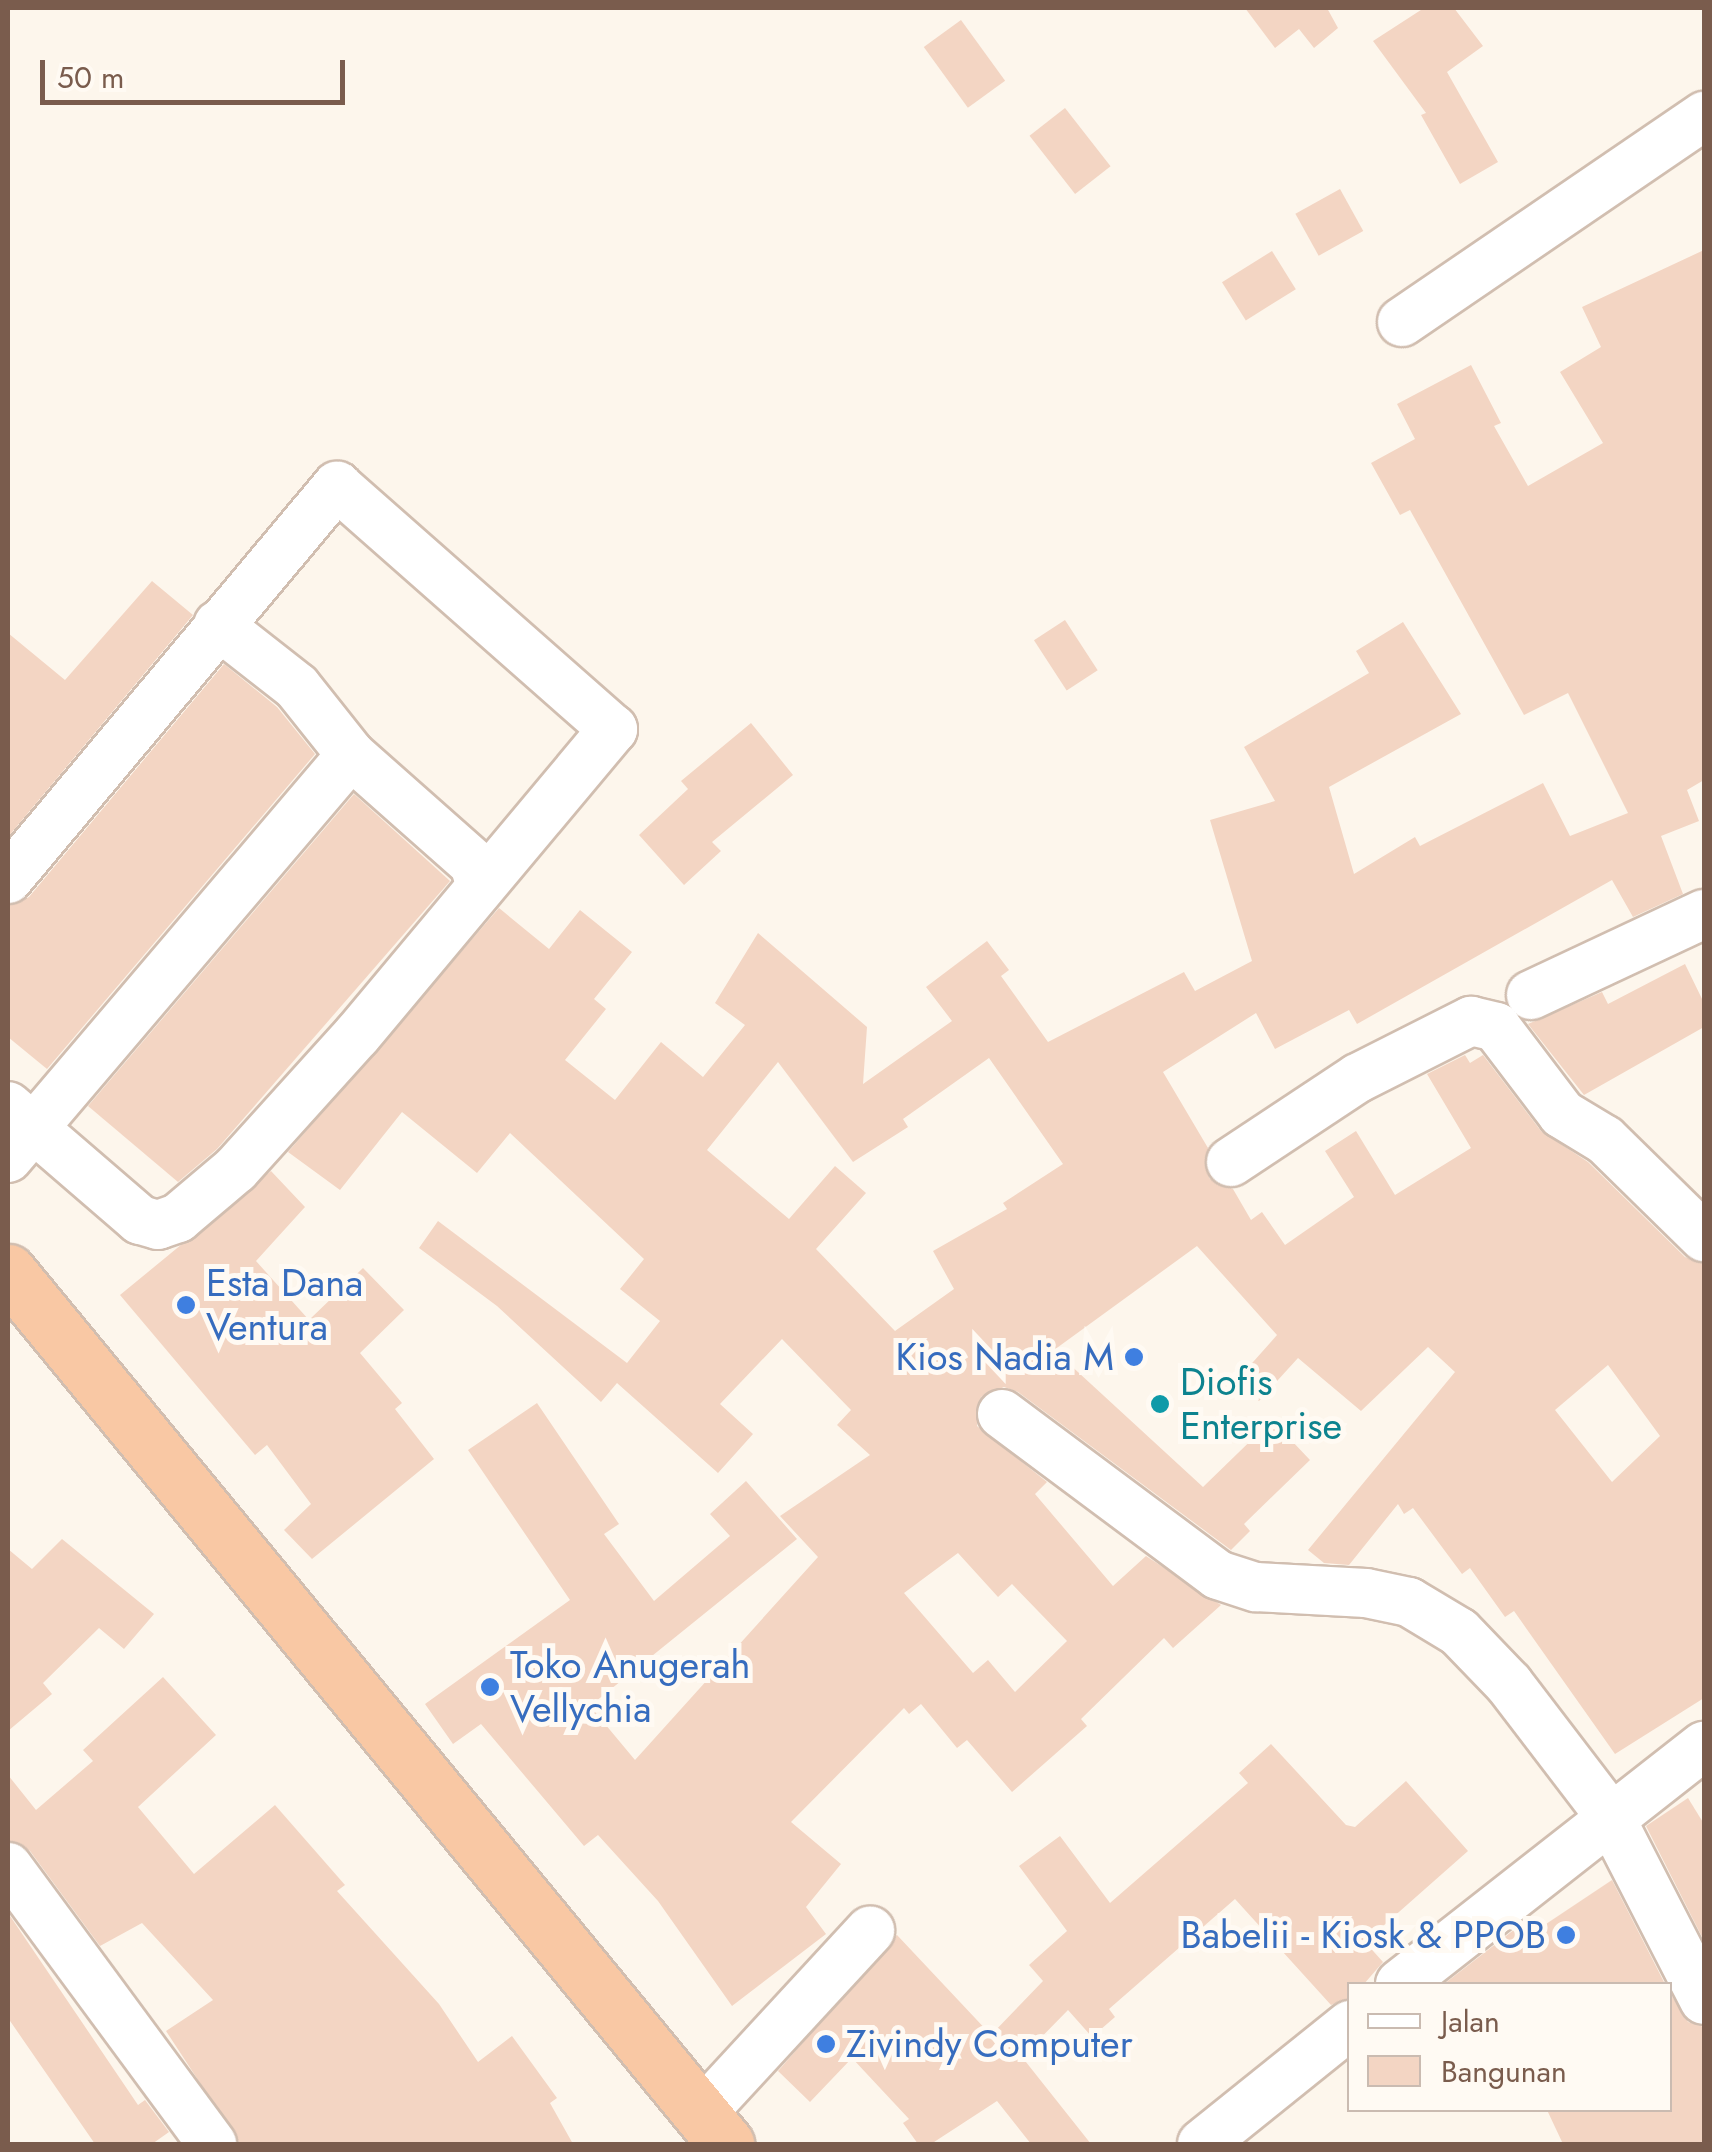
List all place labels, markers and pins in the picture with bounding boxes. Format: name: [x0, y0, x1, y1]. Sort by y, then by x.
place label: Esta Dana Ventura: [206, 1260, 363, 1350]
marker: Esta Dana Ventura: [175, 1294, 197, 1316]
place label: Kios Nadia M: [895, 1334, 1114, 1380]
marker: Kios Nadia M: [1123, 1346, 1145, 1368]
place label: Diofis Enterprise: [1180, 1359, 1342, 1448]
marker: Diofis Enterprise: [1149, 1393, 1171, 1415]
place label: Toko Anugerah Vellychia: [510, 1642, 750, 1732]
marker: Toko Anugerah Vellychia: [479, 1676, 501, 1698]
place label: Babelii - Kiosk & PPOB: [1181, 1912, 1546, 1958]
marker: Babelii - Kiosk & PPOB: [1555, 1924, 1577, 1946]
place label: Zivindy Computer: [846, 2021, 1133, 2067]
marker: Zivindy Computer: [815, 2033, 837, 2055]

